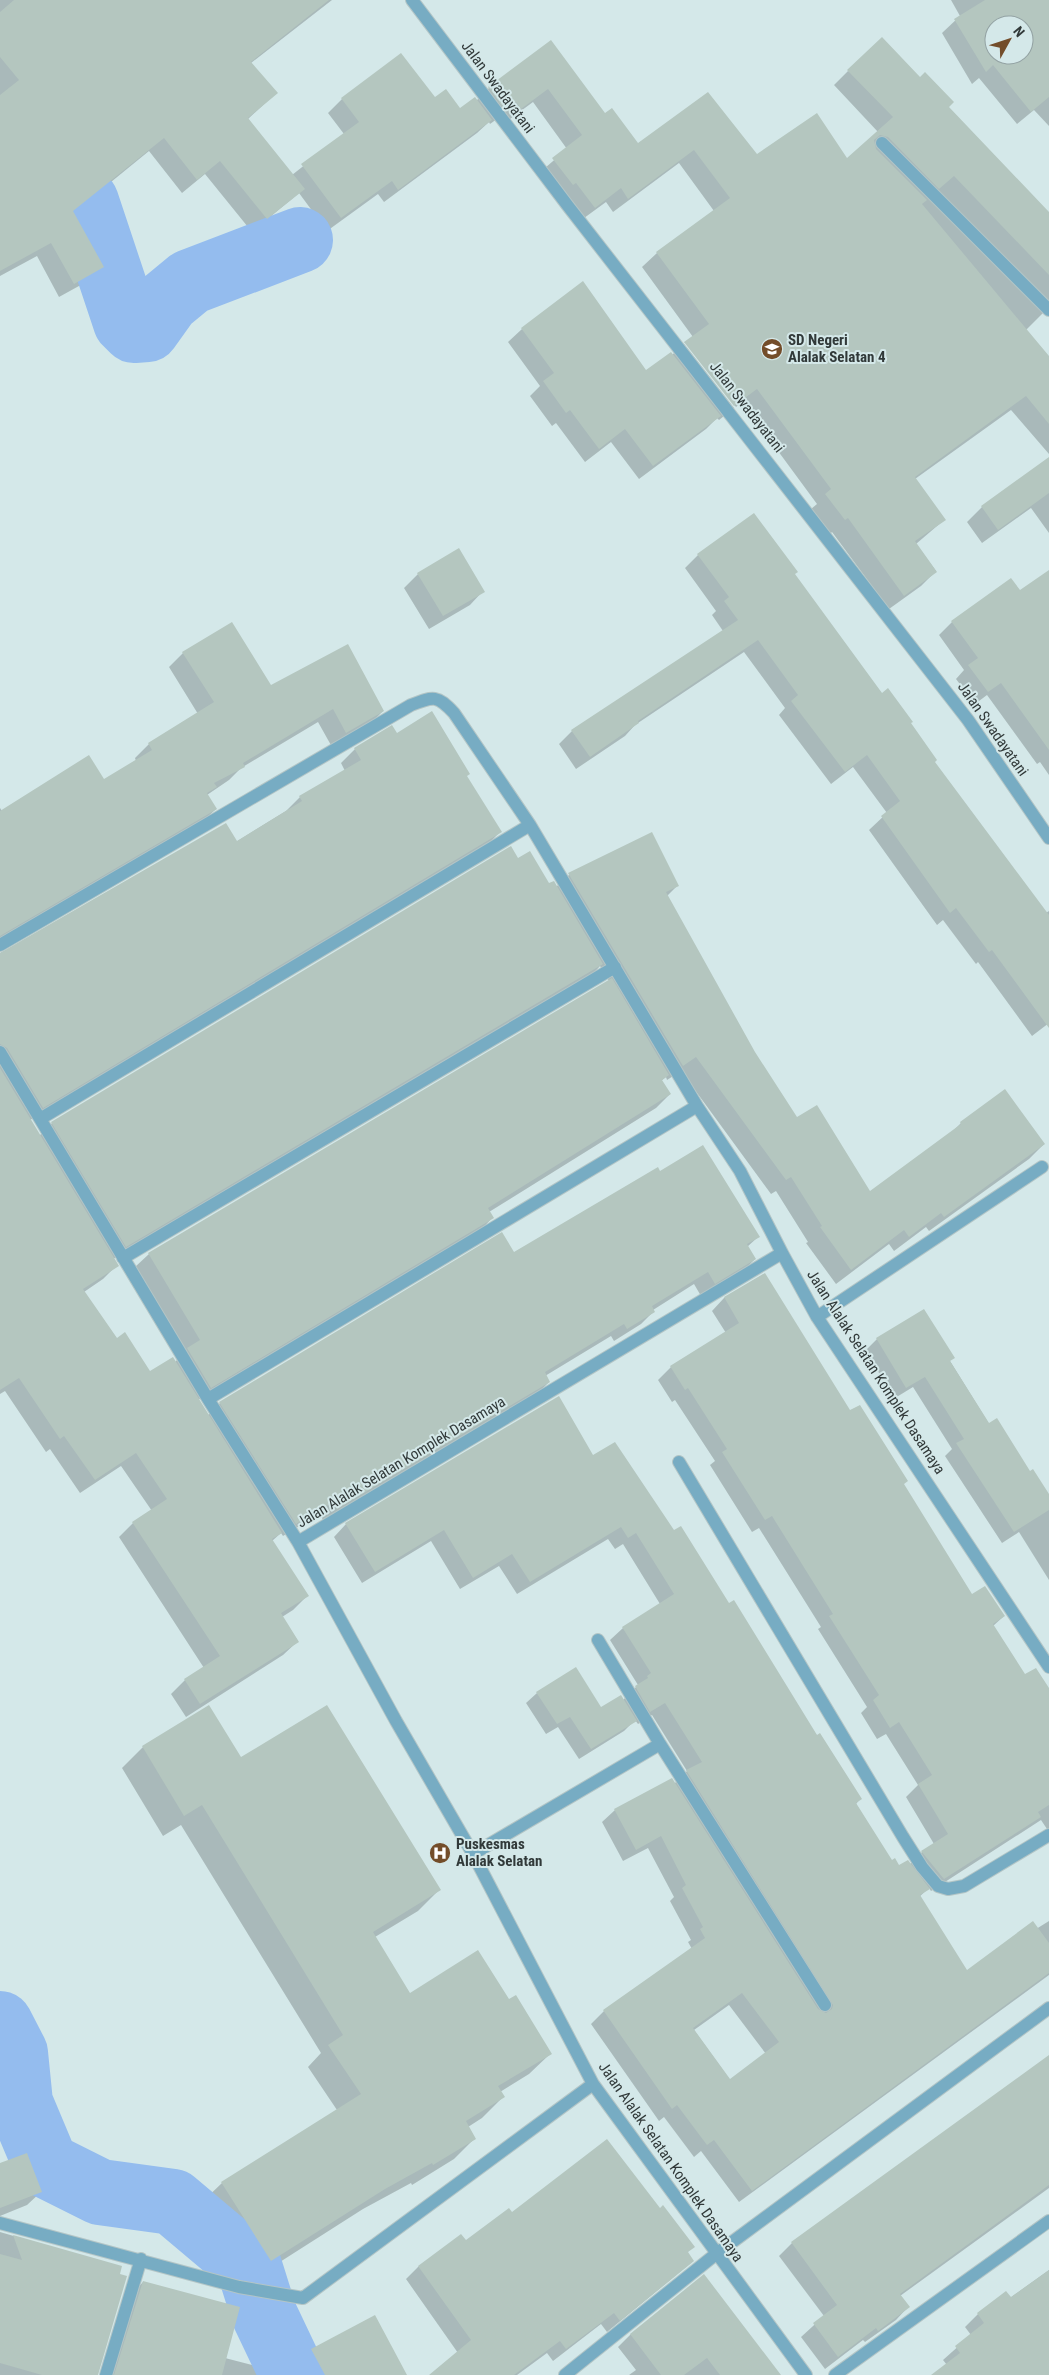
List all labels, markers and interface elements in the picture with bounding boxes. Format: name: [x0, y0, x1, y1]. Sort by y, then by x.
north arrow: [984, 15, 1034, 65]
text: N: [1010, 23, 1028, 40]
street label: Jalan Swadayatani: [458, 37, 538, 137]
place label: SD Negeri Alalak Selatan 4: [788, 331, 886, 366]
school or university icon: SD Negeri Alalak Selatan 4: [760, 337, 784, 361]
street label: Jalan Swadayatani: [706, 358, 788, 456]
street label: Jalan Swadayatani: [954, 679, 1032, 779]
street label: Jalan Alalak Selatan Komplek Dasamaya: [803, 1266, 949, 1478]
street label: Jalan Alalak Selatan Komplek Dasamaya: [294, 1392, 508, 1532]
place label: Puskesmas Alalak Selatan: [456, 1835, 542, 1870]
hospital icon: Puskesmas Alalak Selatan: [428, 1841, 452, 1865]
street label: Jalan Alalak Selatan Komplek Dasamaya: [595, 2059, 747, 2265]

